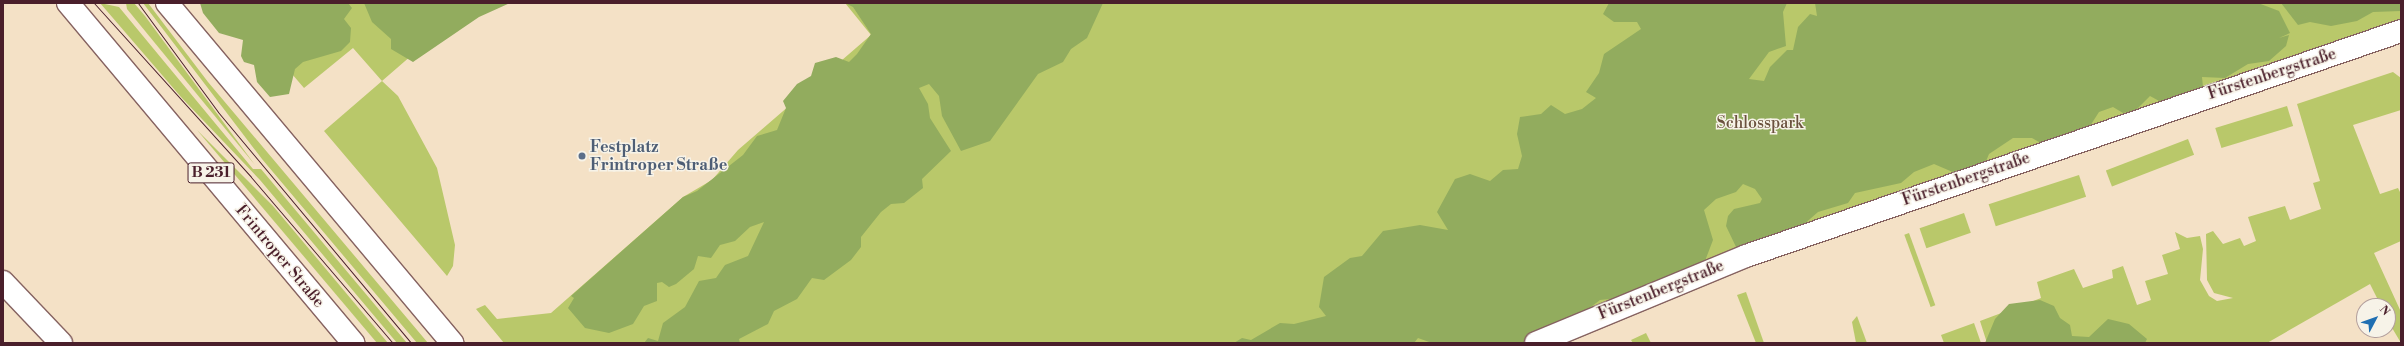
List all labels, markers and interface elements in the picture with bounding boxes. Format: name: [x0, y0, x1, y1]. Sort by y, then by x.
street label: Fürstenbergstraße: [2205, 44, 2339, 104]
park label: Schlosspark: [1717, 113, 1803, 133]
place label: Festplatz Frintroper Straße: [590, 137, 727, 175]
street label: Fürstenbergstraße: [1900, 148, 2032, 210]
marker: Festplatz Frintroper Straße: [577, 151, 587, 161]
road number: B 231: [187, 160, 235, 186]
street label: Frintroper Straße: [231, 201, 329, 311]
street label: Fürstenbergstraße: [1595, 256, 1727, 324]
north arrow: [2356, 298, 2396, 338]
text: N: [2376, 303, 2392, 319]

